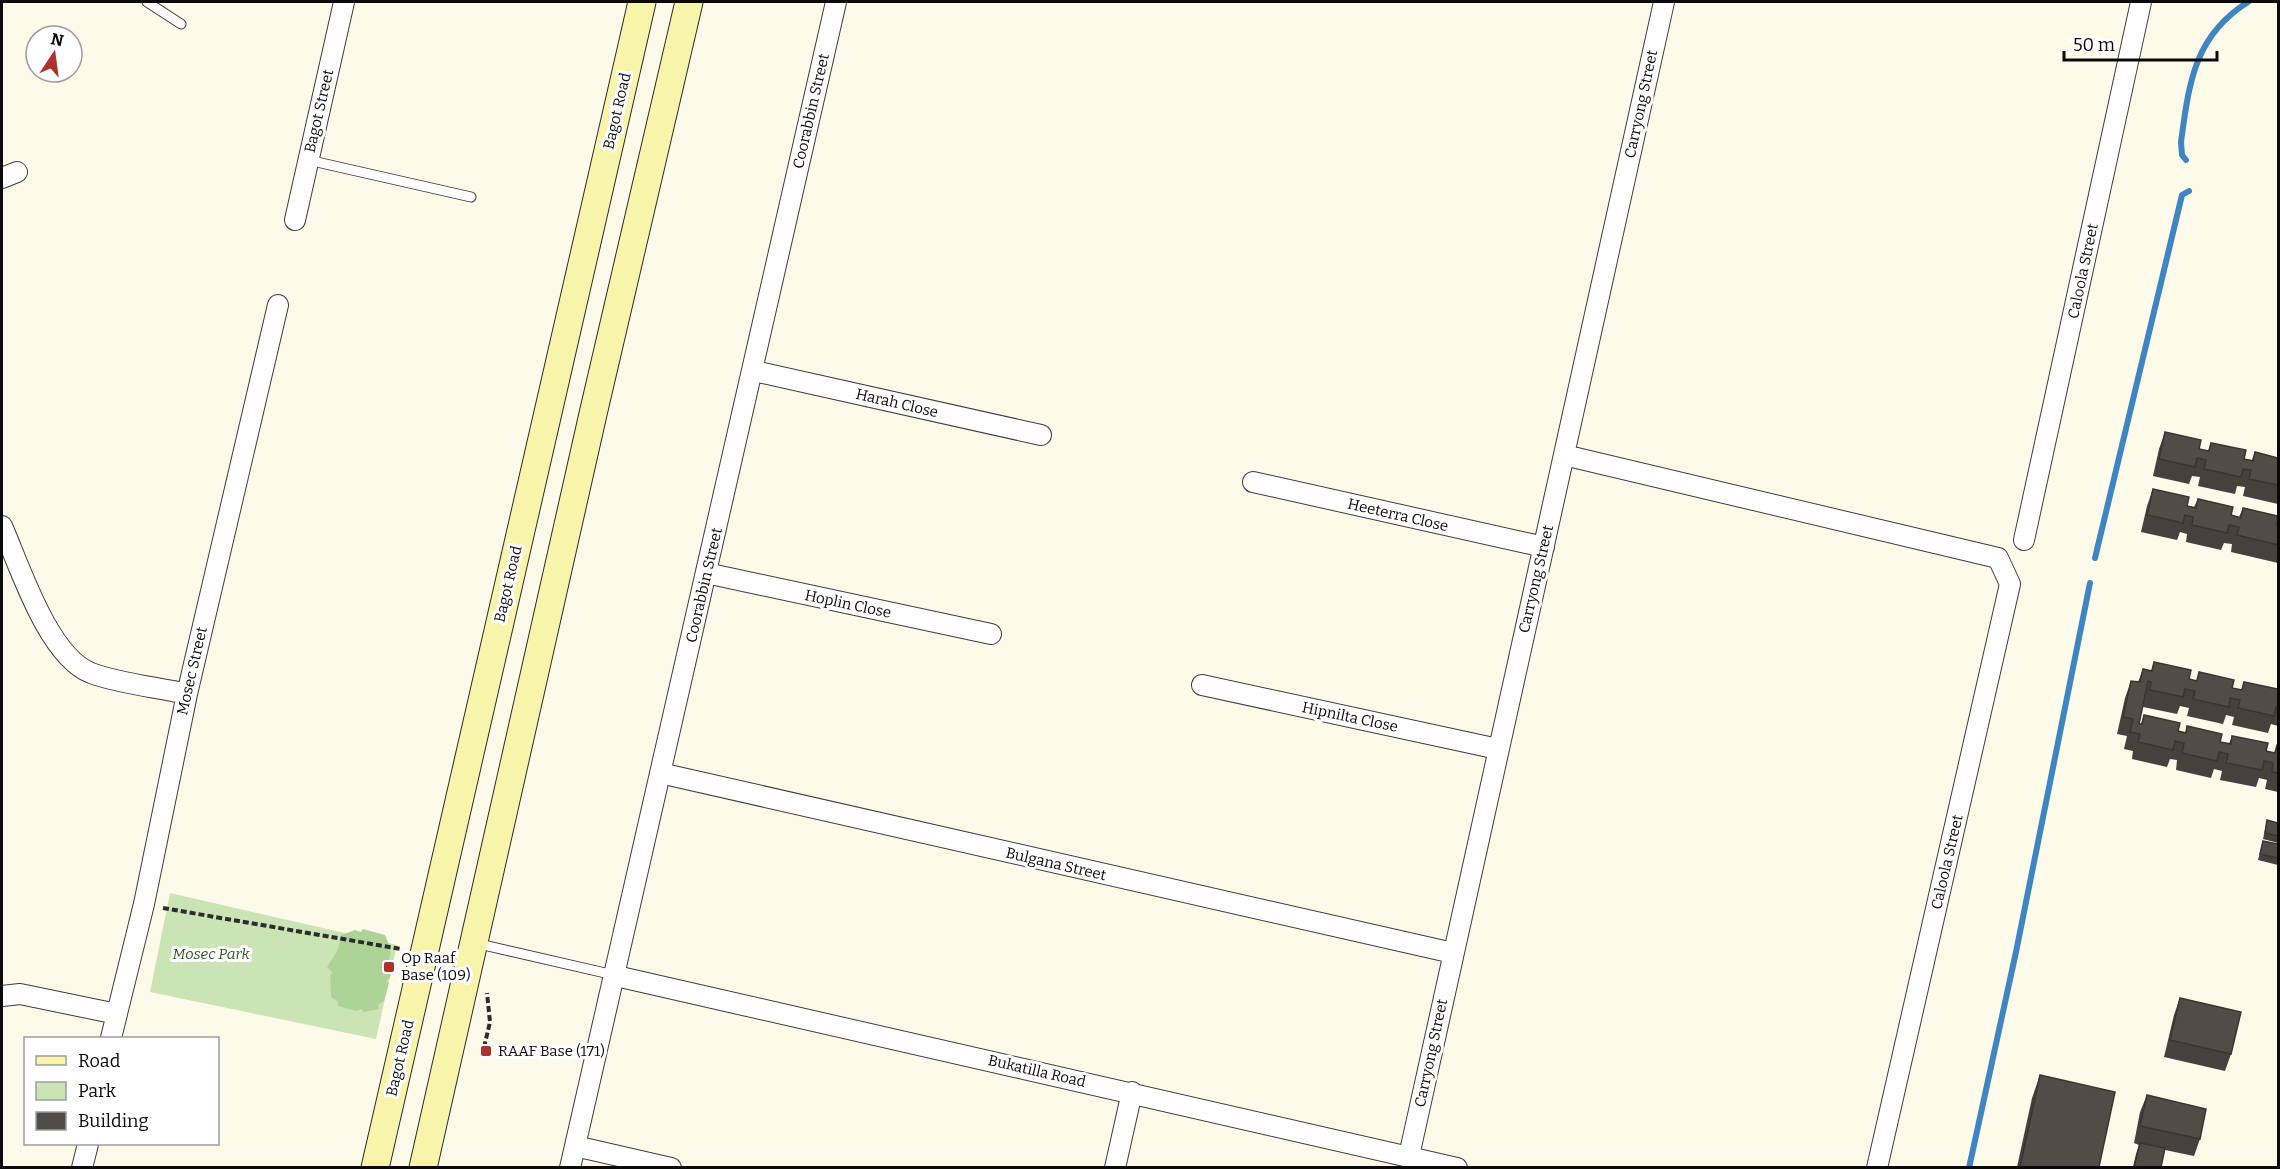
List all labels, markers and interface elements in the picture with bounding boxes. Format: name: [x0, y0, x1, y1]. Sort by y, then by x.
north arrow: [24, 24, 84, 84]
scale bar: [2064, 24, 2217, 62]
text: N: [49, 29, 65, 51]
text: 50 m: [2073, 34, 2115, 56]
street label: Carryong Street: [1621, 48, 1661, 160]
street label: Coorabbin Street: [789, 51, 833, 170]
street label: Bagot Street: [301, 67, 337, 154]
street label: Bagot Road: [599, 71, 635, 151]
street label: Caloola Street: [2064, 221, 2102, 320]
street label: Harah Close: [854, 385, 940, 421]
street label: Heeterra Close: [1346, 495, 1450, 535]
street label: Carryong Street: [1515, 523, 1557, 635]
street label: Coorabbin Street: [682, 525, 726, 644]
street label: Bagot Road: [490, 544, 526, 624]
street label: Hoplin Close: [803, 586, 893, 622]
street label: Mosec Street: [173, 625, 211, 717]
street label: Hipnilta Close: [1300, 698, 1400, 736]
street label: Caloola Street: [1927, 812, 1967, 911]
street label: Bulgana Street: [1004, 844, 1109, 884]
park label: Mosec Park: [172, 945, 250, 963]
place label: Op Raaf Base (109): [401, 949, 471, 984]
marker: Op Raaf Base (109): [382, 960, 396, 974]
street label: Carryong Street: [1411, 997, 1451, 1109]
street label: Bagot Road: [382, 1018, 418, 1098]
legend: [24, 1037, 219, 1145]
place label: RAAF Base (171): [498, 1042, 605, 1060]
marker: RAAF Base (171): [479, 1044, 493, 1058]
text: Road: [78, 1050, 121, 1072]
street label: Bukatilla Road: [986, 1051, 1088, 1091]
text: Park: [78, 1080, 117, 1102]
text: Building: [78, 1110, 149, 1132]

